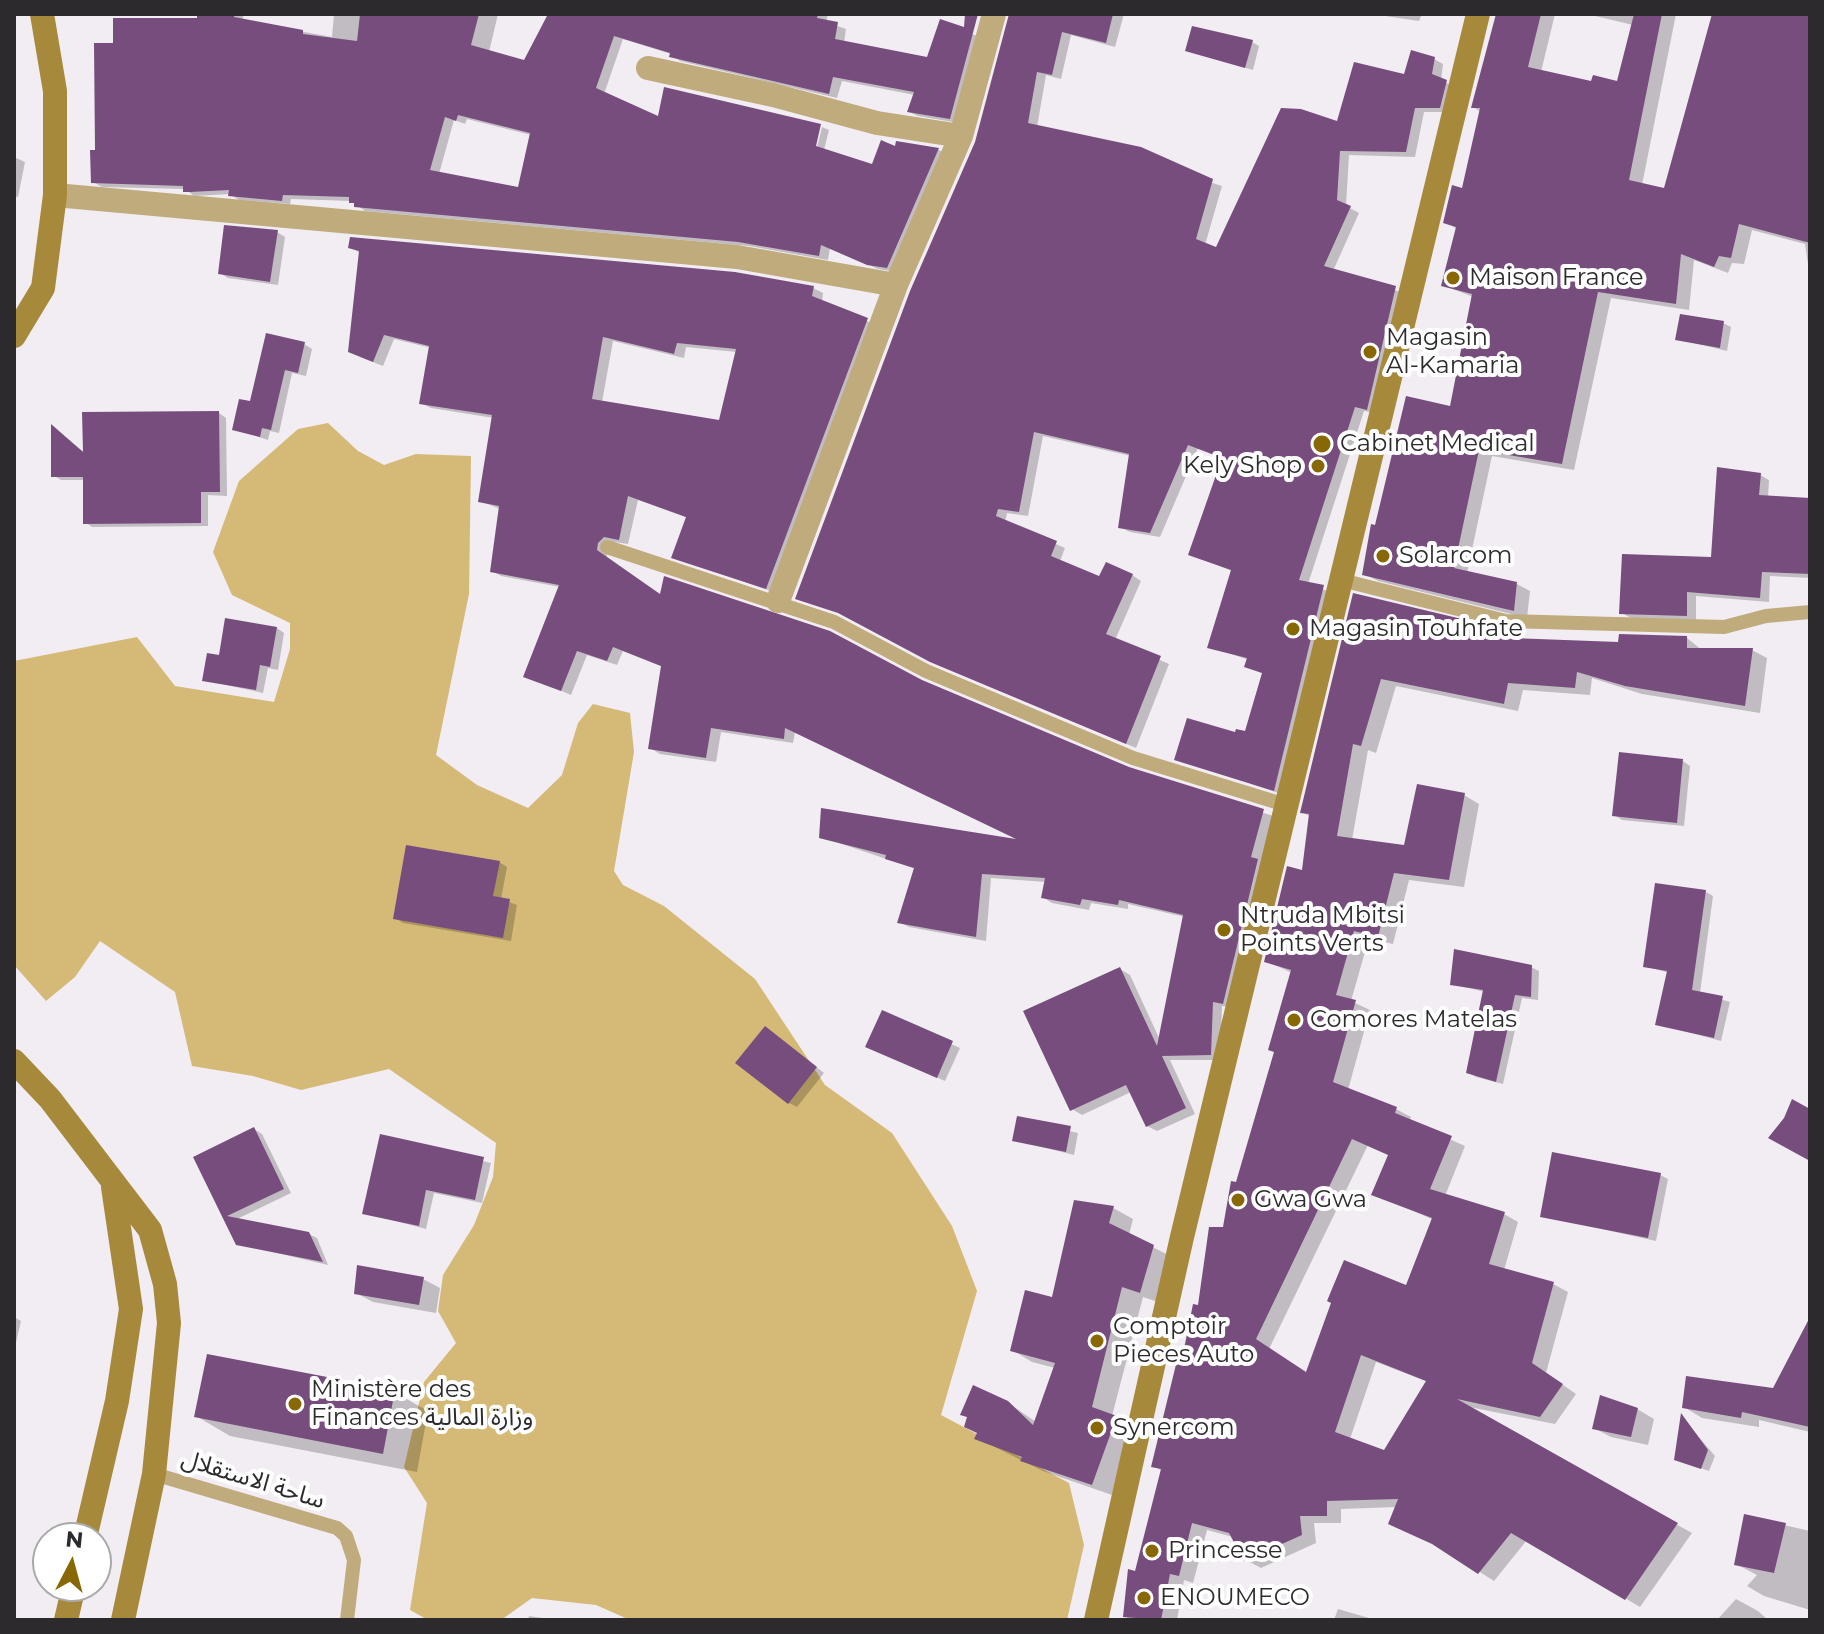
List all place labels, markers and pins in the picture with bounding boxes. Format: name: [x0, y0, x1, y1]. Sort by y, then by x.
place label: Maison France: [1469, 264, 1644, 292]
marker: Maison France: [1444, 269, 1462, 287]
place label: Magasin Al-Kamaria: [1386, 324, 1519, 380]
marker: Magasin Al-Kamaria: [1361, 343, 1379, 361]
place label: Cabinet Medical: [1340, 430, 1535, 458]
marker: Cabinet Medical: [1311, 433, 1333, 455]
place label: Kely Shop: [1183, 452, 1302, 480]
marker: Kely Shop: [1309, 457, 1327, 475]
place label: Solarcom: [1399, 542, 1513, 570]
marker: Solarcom: [1374, 547, 1392, 565]
place label: Magasin Touhfate: [1309, 615, 1523, 643]
marker: Magasin Touhfate: [1284, 620, 1302, 638]
place label: Ntruda Mbitsi Points Verts: [1240, 902, 1405, 958]
marker: Ntruda Mbitsi Points Verts: [1215, 921, 1233, 939]
place label: Comores Matelas: [1310, 1006, 1517, 1034]
marker: Comores Matelas: [1285, 1011, 1303, 1029]
place label: Gwa Gwa: [1254, 1186, 1367, 1214]
marker: Gwa Gwa: [1229, 1191, 1247, 1209]
place label: Comptoir Pieces Auto: [1113, 1313, 1254, 1369]
marker: Comptoir Pieces Auto: [1088, 1332, 1106, 1350]
place label: Ministère des Finances وزارة المالية: [311, 1376, 533, 1432]
marker: Ministère des Finances وزارة المالية: [286, 1395, 304, 1413]
place label: Synercom: [1113, 1414, 1235, 1442]
marker: Synercom: [1088, 1419, 1106, 1437]
place label: Princesse: [1168, 1537, 1283, 1565]
marker: Princesse: [1143, 1542, 1161, 1560]
place label: ENOUMECO: [1160, 1584, 1310, 1612]
marker: ENOUMECO: [1135, 1589, 1153, 1607]

